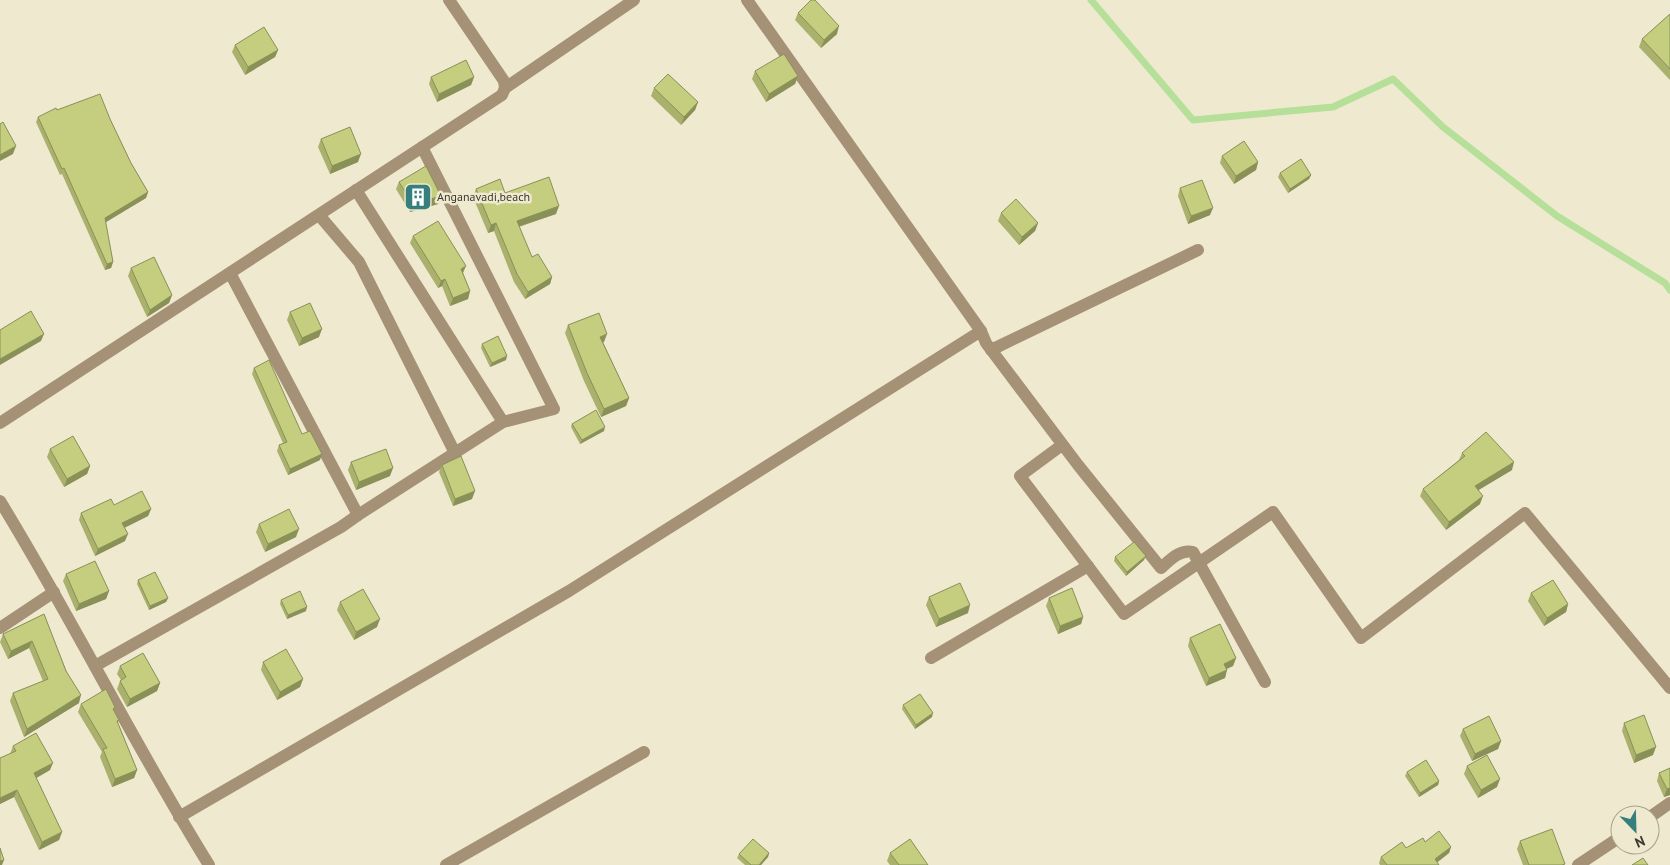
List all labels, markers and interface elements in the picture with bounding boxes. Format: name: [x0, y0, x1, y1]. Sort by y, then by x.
building icon: Anganavadi,beach: [403, 182, 433, 212]
place label: Anganavadi,beach: [437, 189, 530, 204]
north arrow: [1610, 805, 1660, 855]
text: N: [1632, 832, 1648, 852]

